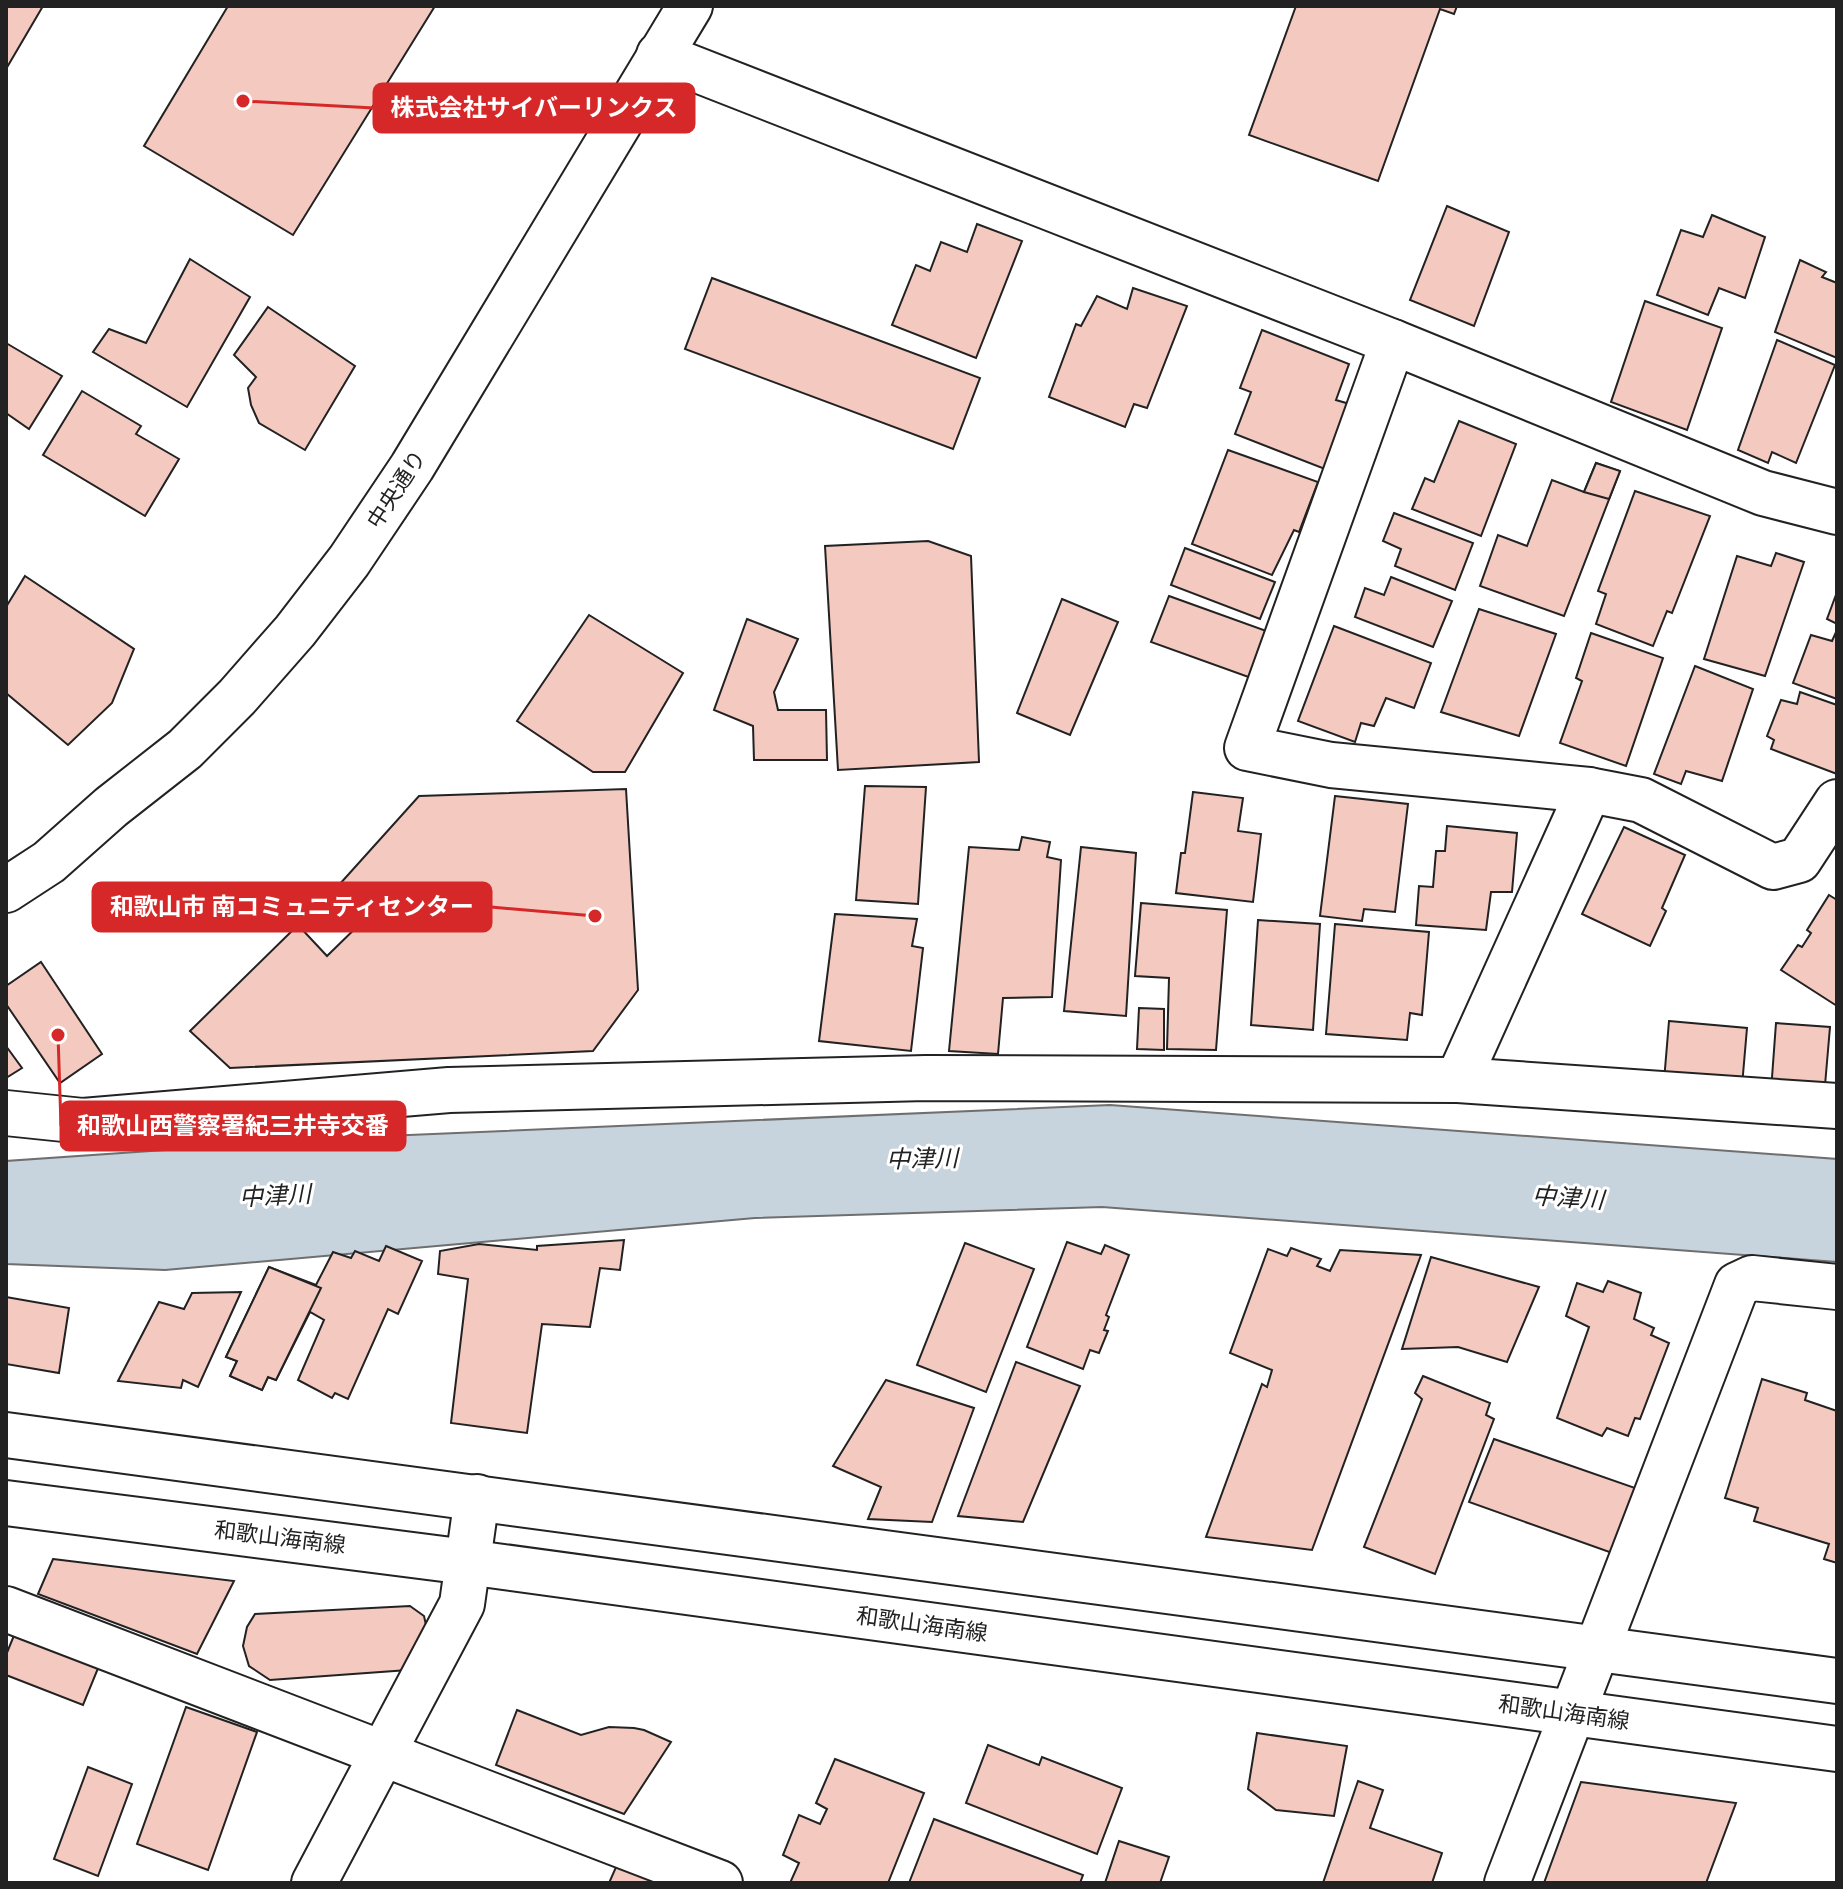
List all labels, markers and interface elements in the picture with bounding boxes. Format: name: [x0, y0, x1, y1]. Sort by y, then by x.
callout: 株式会社サイバーリンクス: [374, 84, 694, 132]
text: 株式会社サイバーリンクス: [391, 94, 677, 121]
street label: 中央通り: [361, 445, 430, 532]
callout: 和歌山市 南コミュニティセンター: [93, 883, 491, 931]
text: 和歌山市 南コミュニティセンター: [110, 893, 474, 920]
callout: 和歌山西警察署紀三井寺交番: [61, 1102, 405, 1150]
text: 和歌山西警察署紀三井寺交番: [77, 1112, 389, 1139]
water label: 中津川: [886, 1144, 961, 1173]
water label: 中津川: [238, 1180, 315, 1211]
water label: 中津川: [1531, 1182, 1608, 1214]
street label: 和歌山海南線: [213, 1516, 347, 1557]
street label: 和歌山海南線: [855, 1602, 989, 1645]
street label: 和歌山海南線: [1497, 1690, 1631, 1733]

